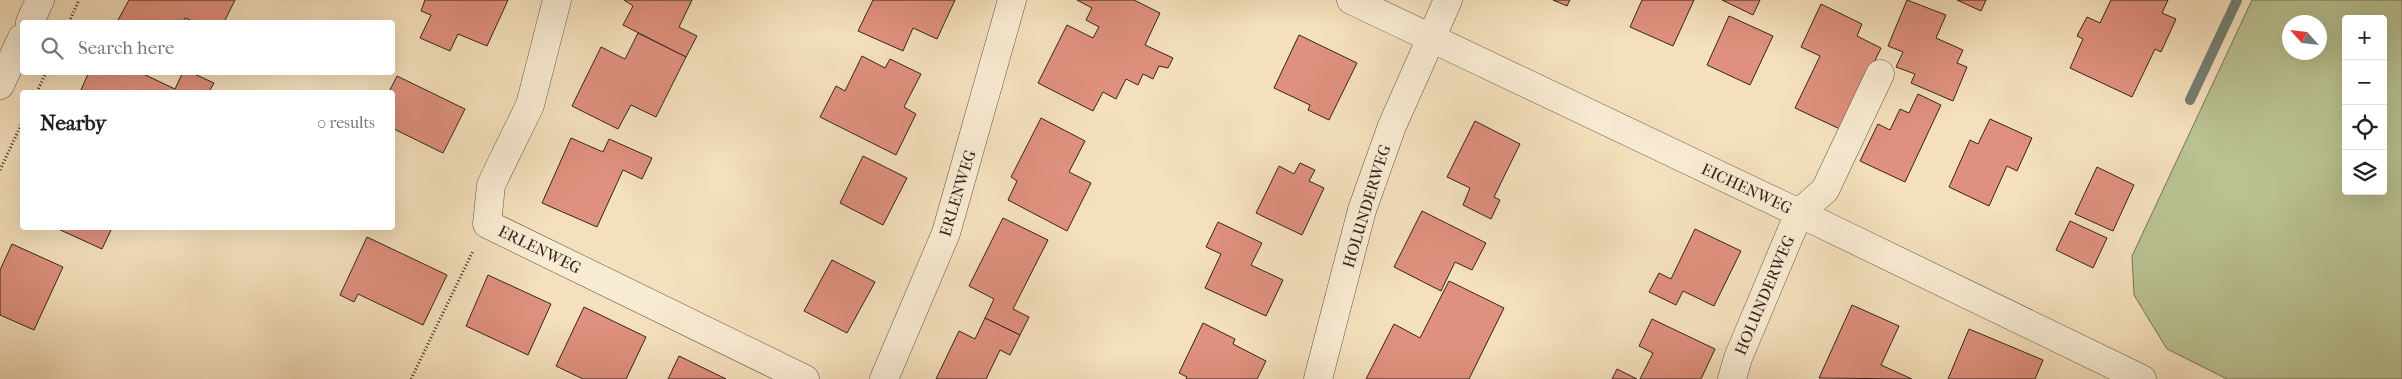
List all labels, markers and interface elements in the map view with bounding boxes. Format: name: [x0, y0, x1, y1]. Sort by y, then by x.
north arrow: [2282, 15, 2327, 60]
map controls: [2342, 15, 2387, 195]
button: +: [2342, 15, 2387, 60]
search box: [20, 20, 395, 75]
icon: search: [38, 34, 66, 62]
text: Search here: [78, 37, 174, 59]
button: −: [2342, 60, 2387, 105]
button: locate: [2342, 105, 2387, 150]
text: Nearby: [40, 111, 106, 135]
text: 0 results: [317, 113, 375, 132]
street label: HOLUNDERWEG: [1339, 142, 1394, 270]
street label: ERLENWEG: [935, 147, 980, 239]
button: layers: [2342, 150, 2387, 195]
street label: EICHENWEG: [1698, 159, 1795, 218]
street label: ERLENWEG: [495, 221, 584, 278]
street label: HOLUNDERWEG: [1731, 233, 1798, 358]

